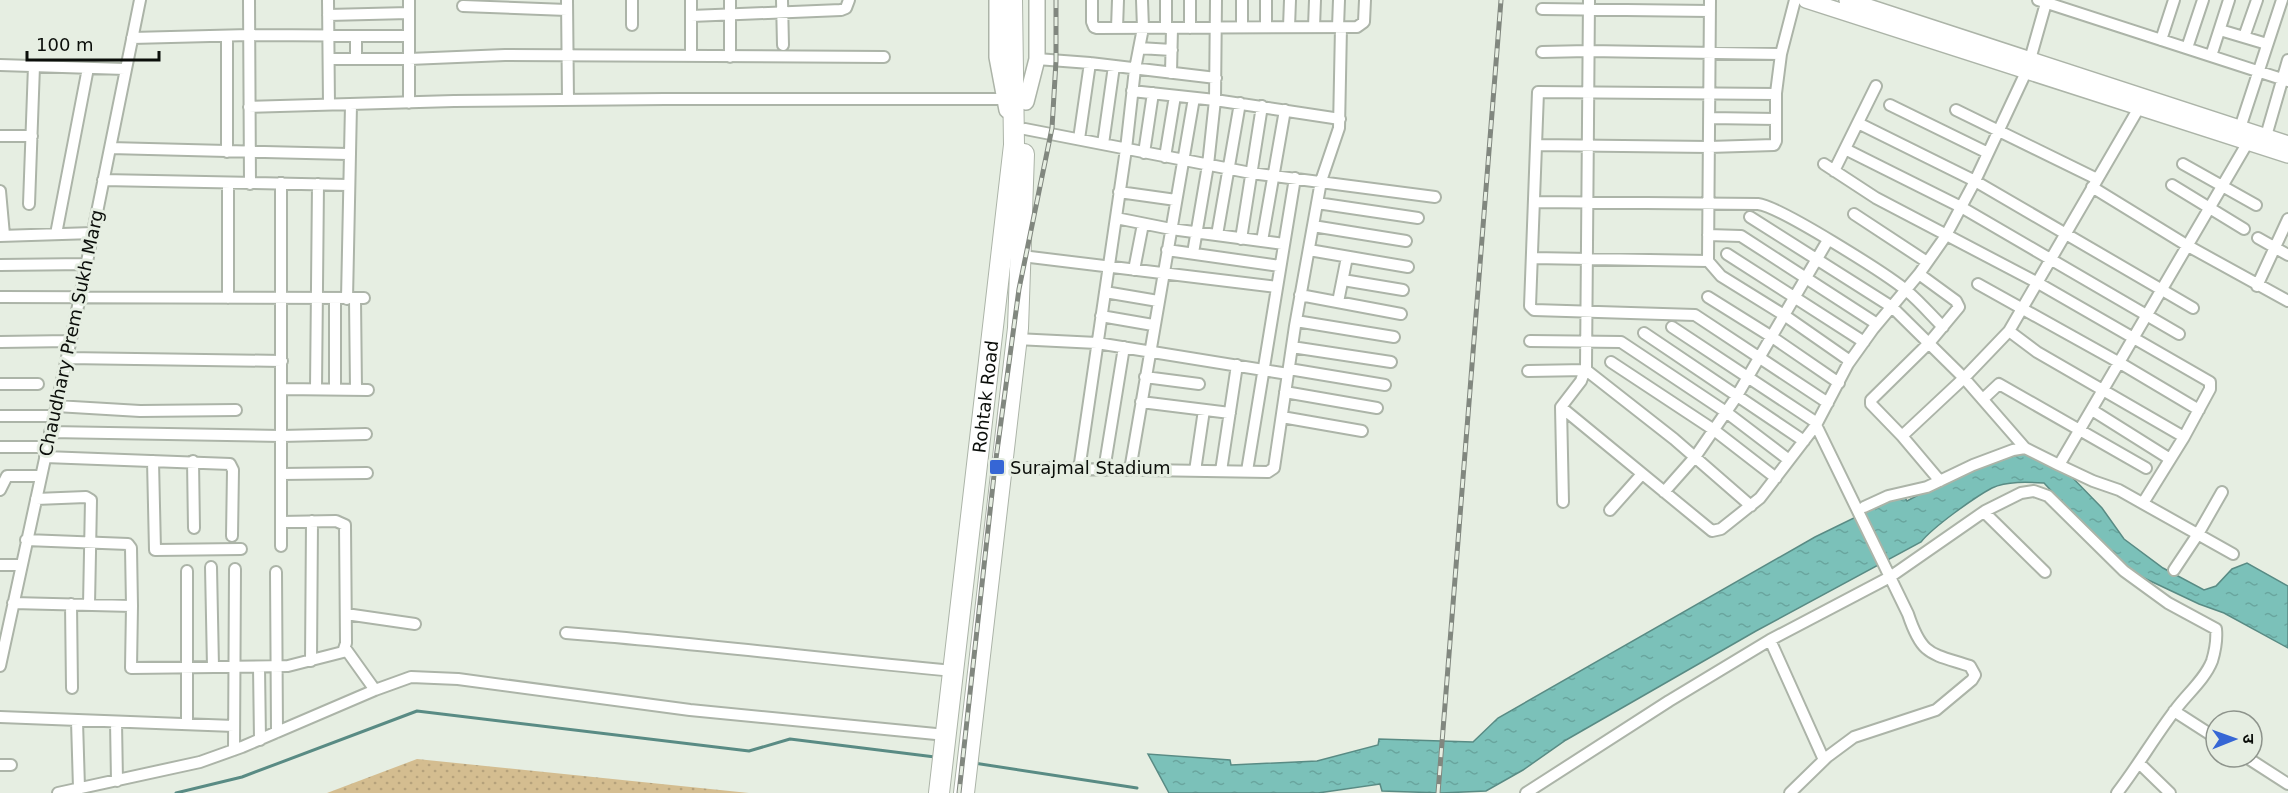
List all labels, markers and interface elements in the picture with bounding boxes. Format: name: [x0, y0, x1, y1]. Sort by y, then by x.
scale bar: [27, 24, 159, 62]
text: 100 m: [36, 34, 94, 55]
street label: Chaudhary Prem Sukh Marg: [35, 208, 107, 458]
street label: Rohtak Road: [968, 339, 1002, 454]
place label: Surajmal Stadium: [1010, 457, 1170, 478]
marker: Surajmal Stadium: [988, 458, 1006, 476]
north arrow: [2204, 709, 2264, 769]
text: उ: [2239, 734, 2258, 744]

